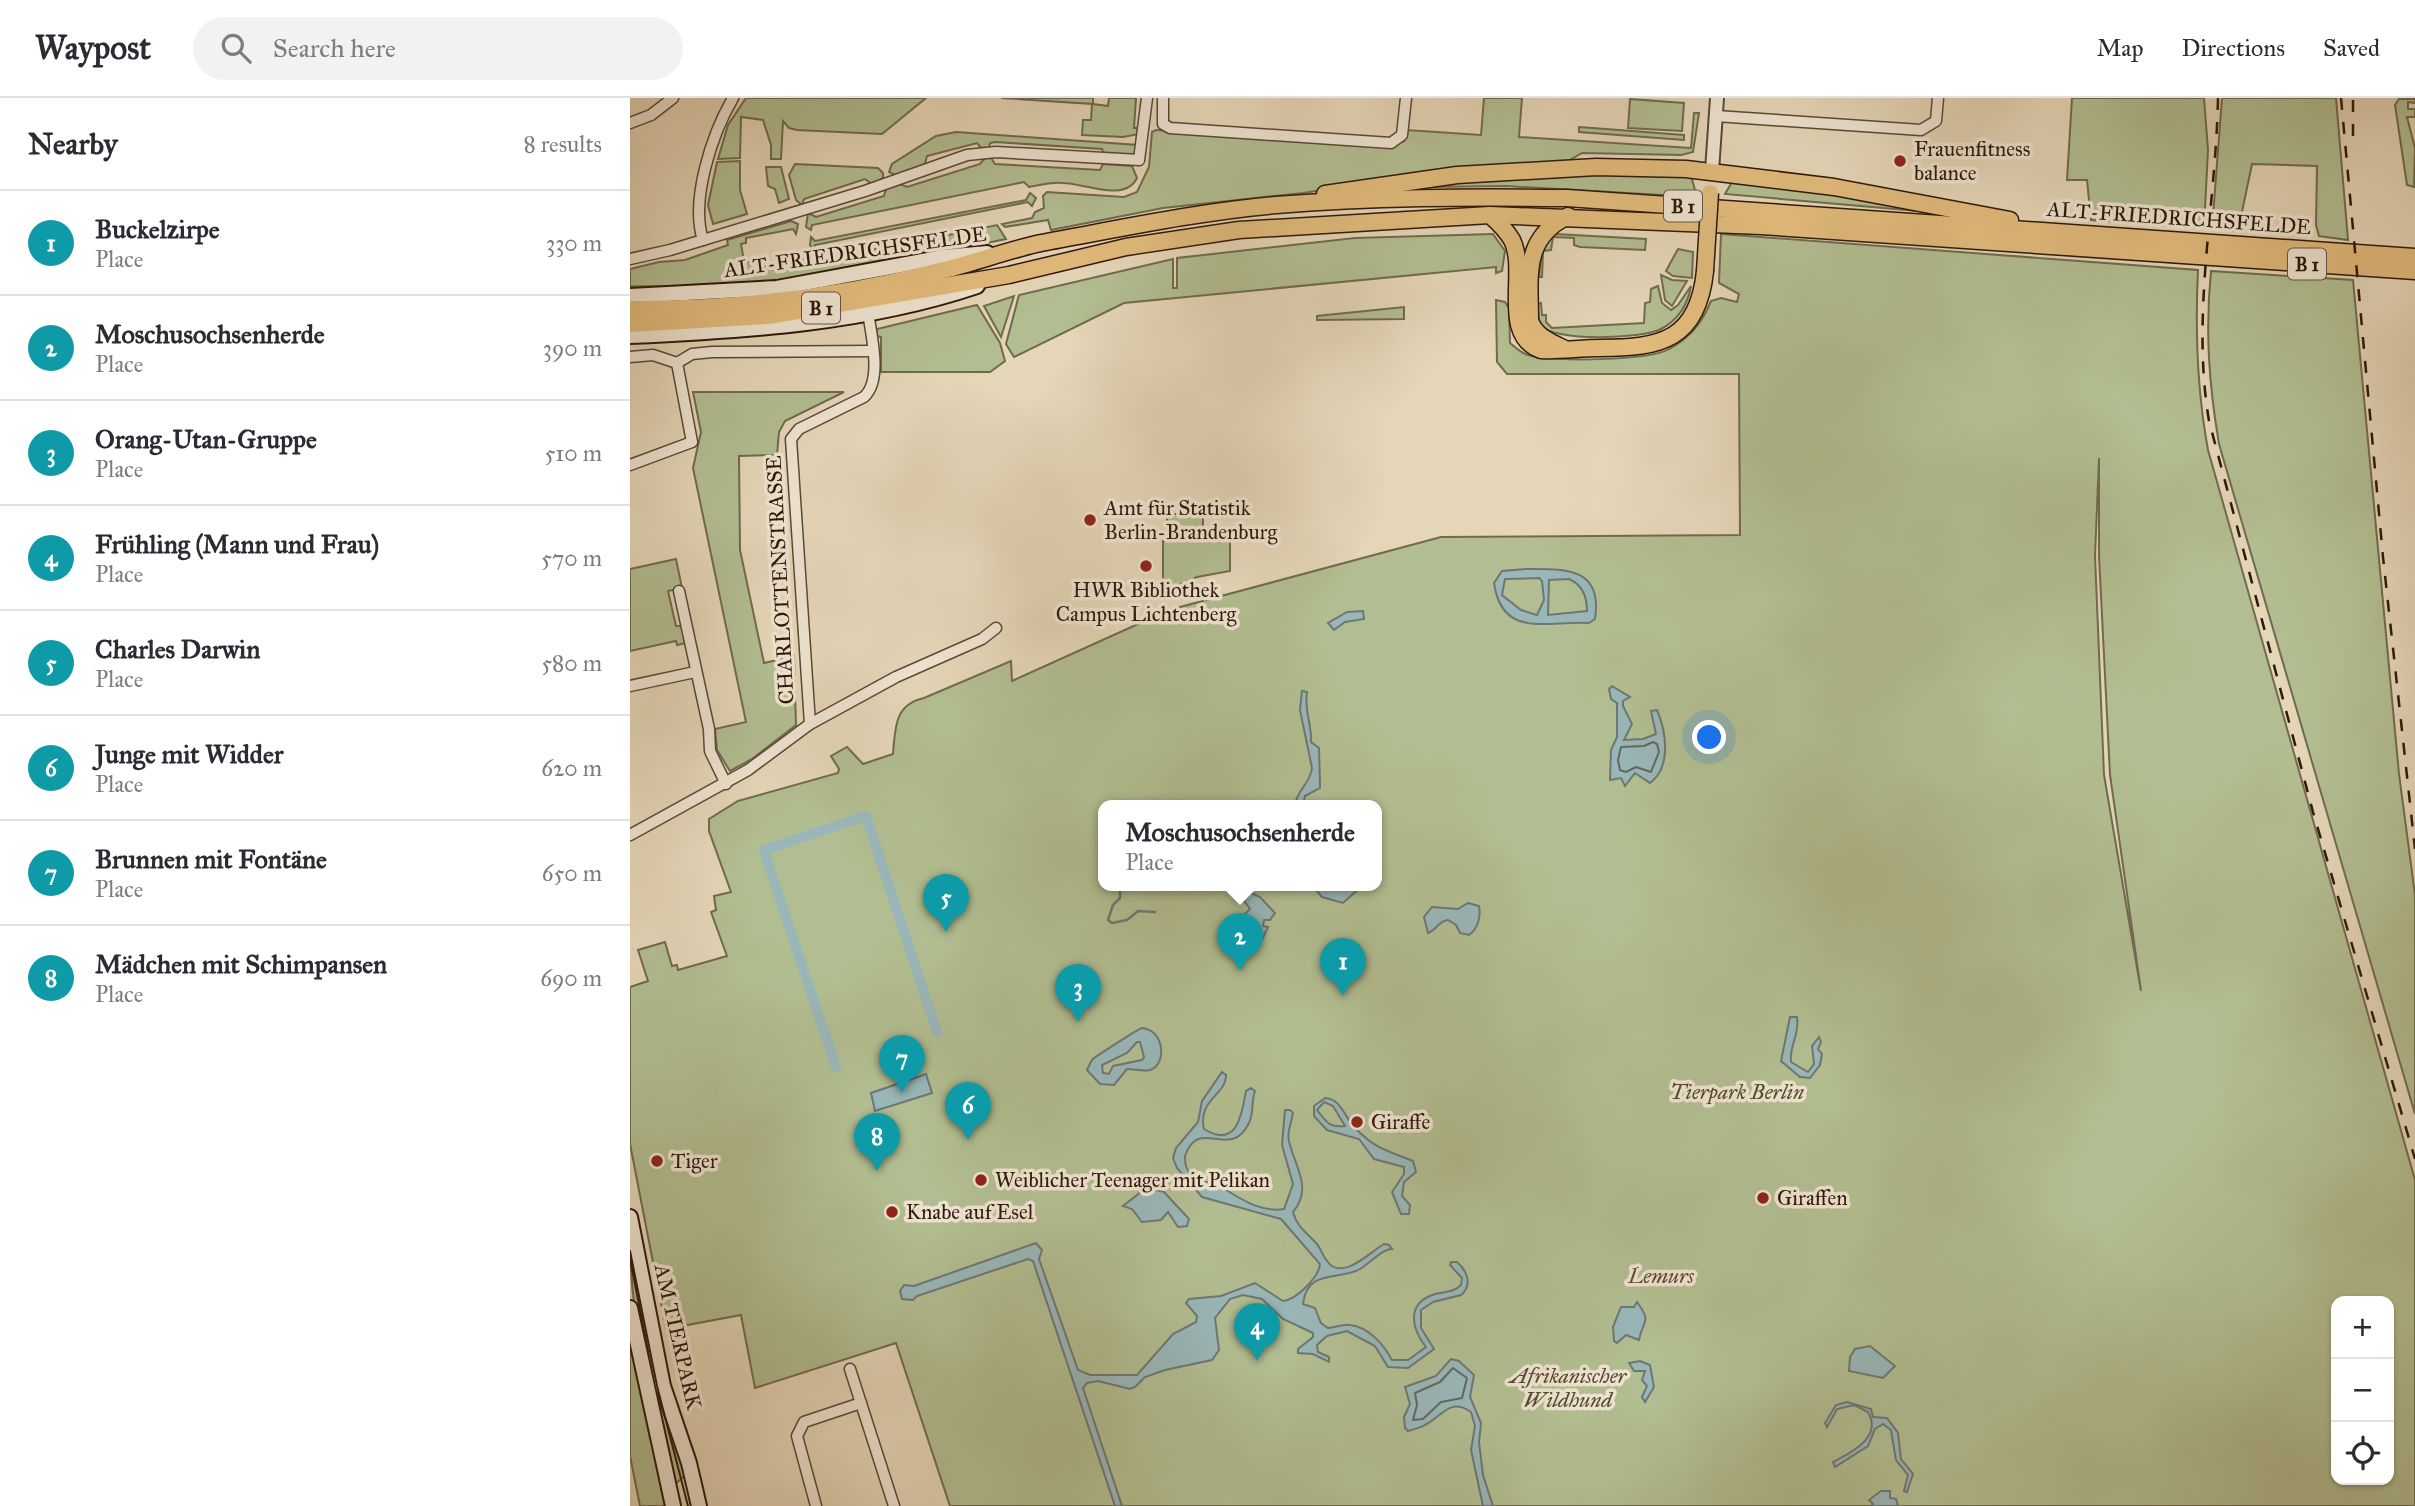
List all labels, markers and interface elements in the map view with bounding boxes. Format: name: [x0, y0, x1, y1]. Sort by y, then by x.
search box: [193, 17, 683, 80]
text: Waypost: [35, 28, 151, 68]
icon: search: [217, 29, 255, 67]
text: Search here: [273, 32, 396, 64]
text: Map: [2097, 33, 2144, 63]
text: Directions: [2182, 33, 2285, 63]
text: Saved: [2323, 33, 2380, 63]
text: Nearby: [28, 126, 118, 162]
text: 8 results: [523, 130, 602, 158]
place label: Frauenfitness balance: [1914, 136, 2030, 186]
marker: Frauenfitness balance: [1892, 153, 1908, 169]
road number: B 1: [1664, 190, 1702, 222]
street label: ALT-FRIEDRICHSFELDE: [2045, 196, 2312, 240]
text: Buckelzirpe: [95, 213, 220, 245]
street label: ALT-FRIEDRICHSFELDE: [721, 221, 988, 283]
text: 1: [46, 229, 56, 257]
text: 330 m: [546, 229, 602, 257]
text: Place: [95, 245, 143, 273]
road number: B 1: [2288, 248, 2326, 280]
road number: B 1: [802, 292, 840, 324]
text: Moschusochsenherde: [95, 318, 325, 350]
text: 2: [45, 334, 57, 362]
text: 390 m: [543, 334, 602, 362]
text: Place: [95, 350, 143, 378]
text: Orang-Utan-Gruppe: [95, 423, 317, 455]
text: 3: [46, 439, 56, 467]
text: 510 m: [545, 439, 602, 467]
text: Place: [95, 455, 143, 483]
street label: CHARLOTTENSTRASSE: [760, 455, 800, 705]
place label: Amt für Statistik Berlin-Brandenburg: [1103, 495, 1277, 545]
marker: Amt für Statistik Berlin-Brandenburg: [1082, 512, 1098, 528]
text: Frühling (Mann und Frau): [95, 528, 379, 560]
text: 4: [45, 544, 57, 572]
text: 570 m: [541, 544, 602, 572]
marker: HWR Bibliothek Campus Lichtenberg: [1138, 558, 1154, 574]
text: Place: [95, 560, 143, 588]
place label: HWR Bibliothek Campus Lichtenberg: [1056, 577, 1236, 627]
text: Charles Darwin: [95, 633, 260, 665]
text: 5: [46, 649, 56, 677]
text: 580 m: [541, 649, 602, 677]
text: Place: [95, 665, 143, 693]
your location: [1692, 720, 1726, 754]
text: Junge mit Widder: [95, 738, 284, 770]
text: 6: [45, 754, 57, 782]
text: 620 m: [541, 754, 602, 782]
text: Place: [95, 770, 143, 798]
popup: [1098, 800, 1382, 891]
text: Moschusochsenherde: [1125, 816, 1355, 848]
text: Brunnen mit Fontäne: [95, 843, 327, 875]
text: Place: [1125, 848, 1174, 876]
text: 7: [45, 859, 57, 887]
text: 650 m: [542, 859, 602, 887]
pin: 5: [923, 874, 969, 932]
text: Place: [95, 875, 143, 903]
pin: 2: [1217, 913, 1263, 971]
pin: 1: [1320, 938, 1366, 996]
text: Mädchen mit Schimpansen: [95, 948, 387, 980]
text: 8: [45, 964, 57, 992]
text: 690 m: [540, 964, 602, 992]
pin: 3: [1055, 964, 1101, 1022]
text: Place: [95, 980, 143, 1008]
pin: 7: [879, 1035, 925, 1093]
park label: Tierpark Berlin: [1670, 1079, 1804, 1105]
pin: 6: [945, 1082, 991, 1140]
place label: Giraffe: [1371, 1109, 1430, 1135]
pin: 8: [854, 1113, 900, 1171]
marker: Giraffe: [1349, 1114, 1365, 1130]
place label: Tiger: [671, 1148, 718, 1174]
marker: Tiger: [649, 1153, 665, 1169]
place label: Weiblicher Teenager mit Pelikan: [995, 1167, 1270, 1193]
marker: Weiblicher Teenager mit Pelikan: [973, 1172, 989, 1188]
place label: Giraffen: [1777, 1185, 1848, 1211]
marker: Giraffen: [1755, 1190, 1771, 1206]
place label: Knabe auf Esel: [906, 1199, 1034, 1225]
marker: Knabe auf Esel: [884, 1204, 900, 1220]
street label: AM TIERPARK: [648, 1261, 708, 1414]
park label: Lemurs: [1627, 1263, 1695, 1289]
map controls: [2331, 1296, 2394, 1485]
button: +: [2331, 1296, 2394, 1359]
pin: 4: [1234, 1303, 1280, 1361]
button: −: [2331, 1359, 2394, 1422]
park label: Afrikanischer Wildhund: [1508, 1363, 1628, 1413]
button: locate: [2331, 1422, 2394, 1485]

